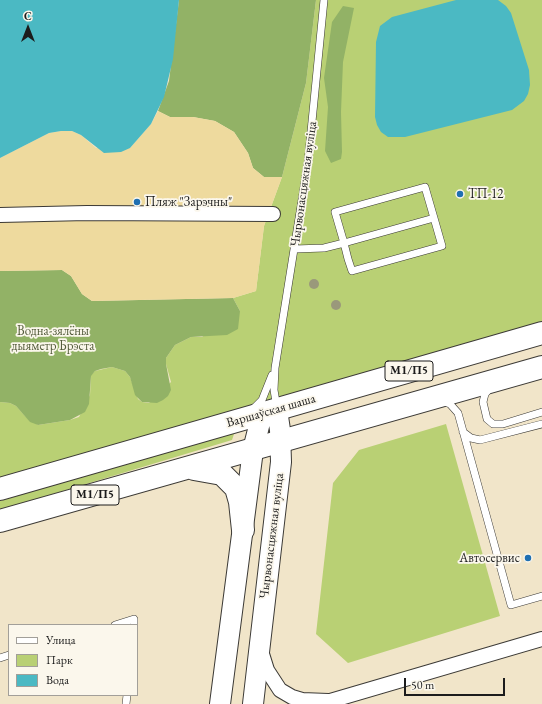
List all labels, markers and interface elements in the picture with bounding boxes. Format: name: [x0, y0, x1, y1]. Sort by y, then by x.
north arrow: [8, 8, 48, 48]
text: С: [24, 9, 32, 23]
street label: Чырвонасцяжная вуліца: [287, 120, 321, 248]
place label: ТП-12: [468, 186, 504, 202]
marker: ТП-12: [455, 189, 465, 199]
place label: Пляж "Зарэчны": [145, 194, 232, 210]
marker: Пляж "Зарэчны": [132, 197, 142, 207]
park label: Водна-зялёны дыяметр Брэста: [12, 323, 94, 354]
road number: М1/П5: [385, 361, 433, 381]
street label: Варшаўская шаша: [225, 391, 317, 431]
street label: Чырвонасцяжная вуліца: [257, 472, 287, 600]
road number: М1/П5: [71, 485, 119, 505]
place label: Автосервис: [459, 550, 520, 566]
marker: Автосервис: [523, 553, 533, 563]
legend: [8, 624, 138, 696]
text: Улица: [46, 632, 76, 648]
text: Парк: [46, 652, 73, 668]
scale bar: [406, 670, 507, 696]
text: Вода: [46, 672, 69, 688]
text: 50 m: [411, 677, 434, 693]

